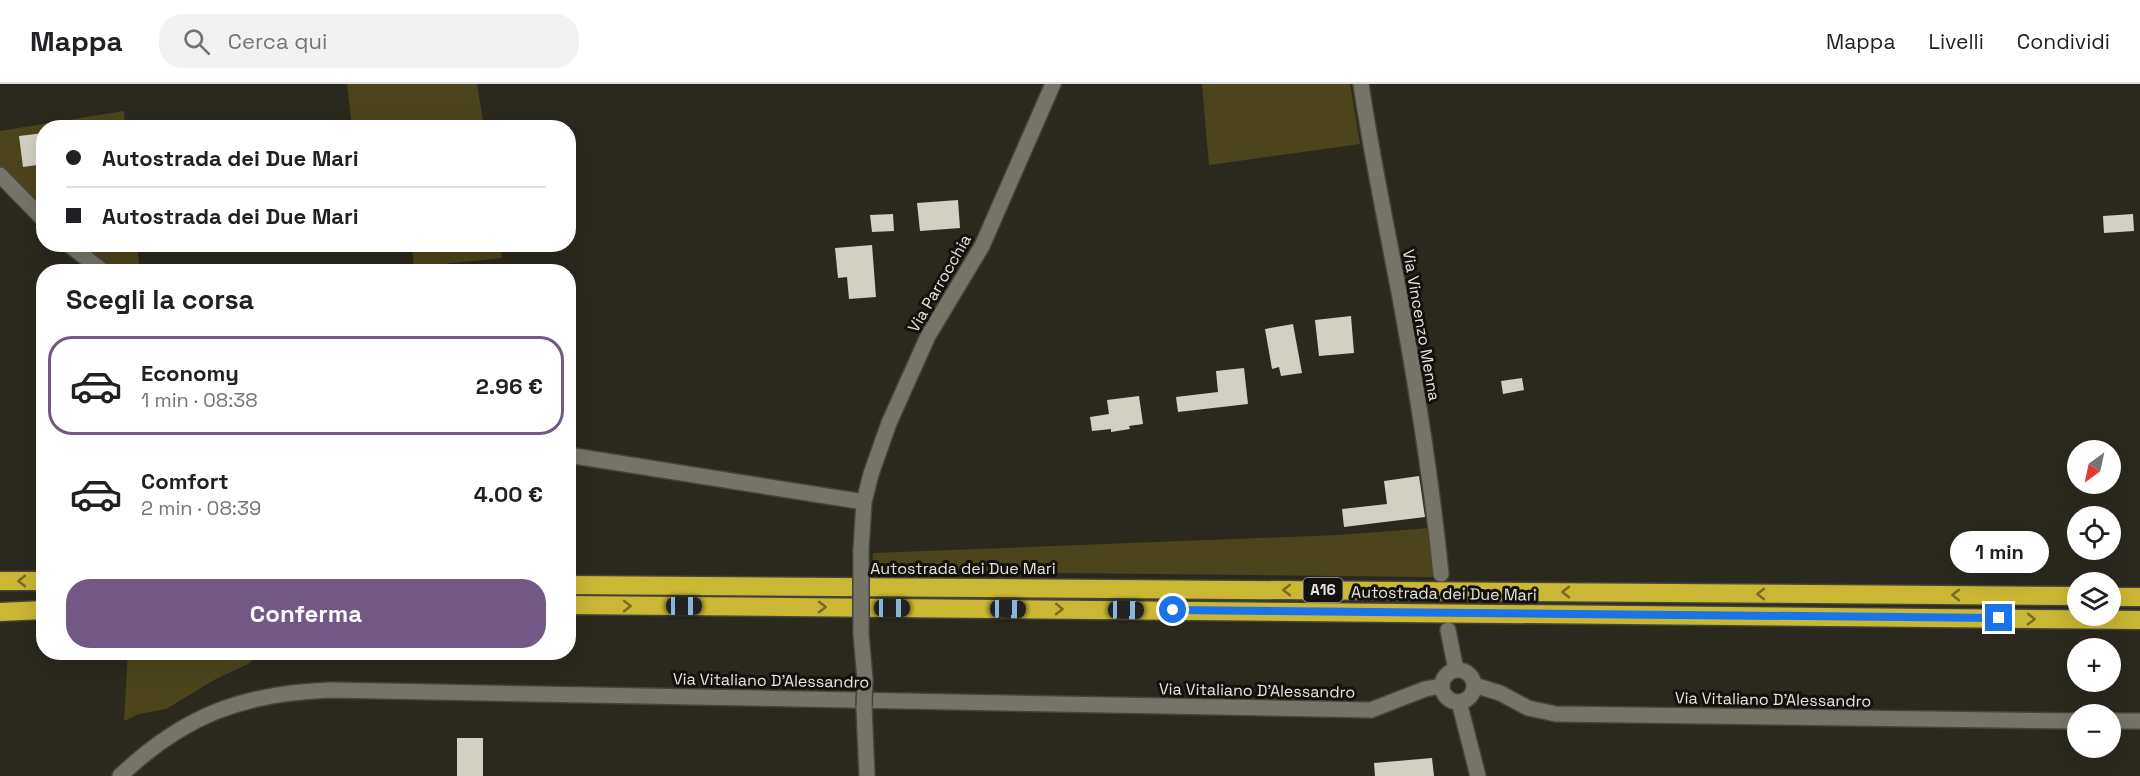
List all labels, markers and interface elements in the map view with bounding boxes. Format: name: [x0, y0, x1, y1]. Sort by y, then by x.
search box: [159, 14, 579, 68]
text: Mappa: [30, 23, 123, 59]
icon: search: [180, 25, 213, 58]
text: Cerca qui: [228, 27, 327, 55]
text: Mappa: [1826, 28, 1895, 55]
text: Livelli: [1928, 28, 1984, 55]
text: Condividi: [2017, 28, 2110, 55]
text: Autostrada dei Due Mari: [102, 144, 359, 172]
text: Autostrada dei Due Mari: [102, 202, 359, 230]
street label: Via Parrocchia: [903, 231, 976, 336]
street label: Via Vincenzo Menna: [1398, 248, 1445, 403]
text: Scegli la corsa: [66, 282, 254, 317]
icon: car: [69, 359, 123, 413]
text: Economy: [141, 359, 239, 387]
text: 2.96 €: [476, 372, 543, 400]
text: 1 min · 08:38: [141, 387, 258, 413]
north arrow: [2067, 440, 2121, 494]
map controls: [2067, 440, 2121, 758]
icon: car: [69, 467, 123, 521]
text: Comfort: [141, 467, 229, 495]
text: 4.00 €: [474, 480, 543, 508]
text: 2 min · 08:39: [141, 495, 261, 521]
button: locate: [2067, 506, 2121, 560]
callout: 1 min: [1950, 531, 2048, 573]
text: 1 min: [1975, 539, 2024, 565]
street label: Autostrada dei Due Mari: [870, 558, 1056, 579]
button: layers: [2067, 572, 2121, 626]
one-way arrow: [17, 575, 26, 587]
road number: A16: [1304, 578, 1342, 602]
button: Conferma: [66, 579, 546, 648]
street label: Autostrada dei Due Mari: [1351, 581, 1537, 606]
one-way arrow: [1283, 584, 1292, 596]
one-way arrow: [1562, 586, 1571, 598]
one-way arrow: [1757, 588, 1766, 600]
one-way arrow: [1952, 589, 1961, 601]
route start: [1159, 596, 1186, 623]
car: [666, 597, 702, 615]
car: [874, 599, 910, 617]
one-way arrow: [622, 600, 631, 612]
car: [990, 600, 1026, 618]
one-way arrow: [817, 601, 826, 613]
car: [1108, 601, 1144, 619]
one-way arrow: [1054, 603, 1063, 615]
route end: [1985, 604, 2012, 631]
one-way arrow: [2026, 612, 2035, 625]
button: +: [2067, 638, 2121, 692]
street label: Via Vitaliano D'Alessandro: [673, 668, 869, 693]
street label: Via Vitaliano D'Alessandro: [1159, 678, 1355, 703]
street label: Via Vitaliano D'Alessandro: [1675, 687, 1871, 712]
button: −: [2067, 704, 2121, 758]

